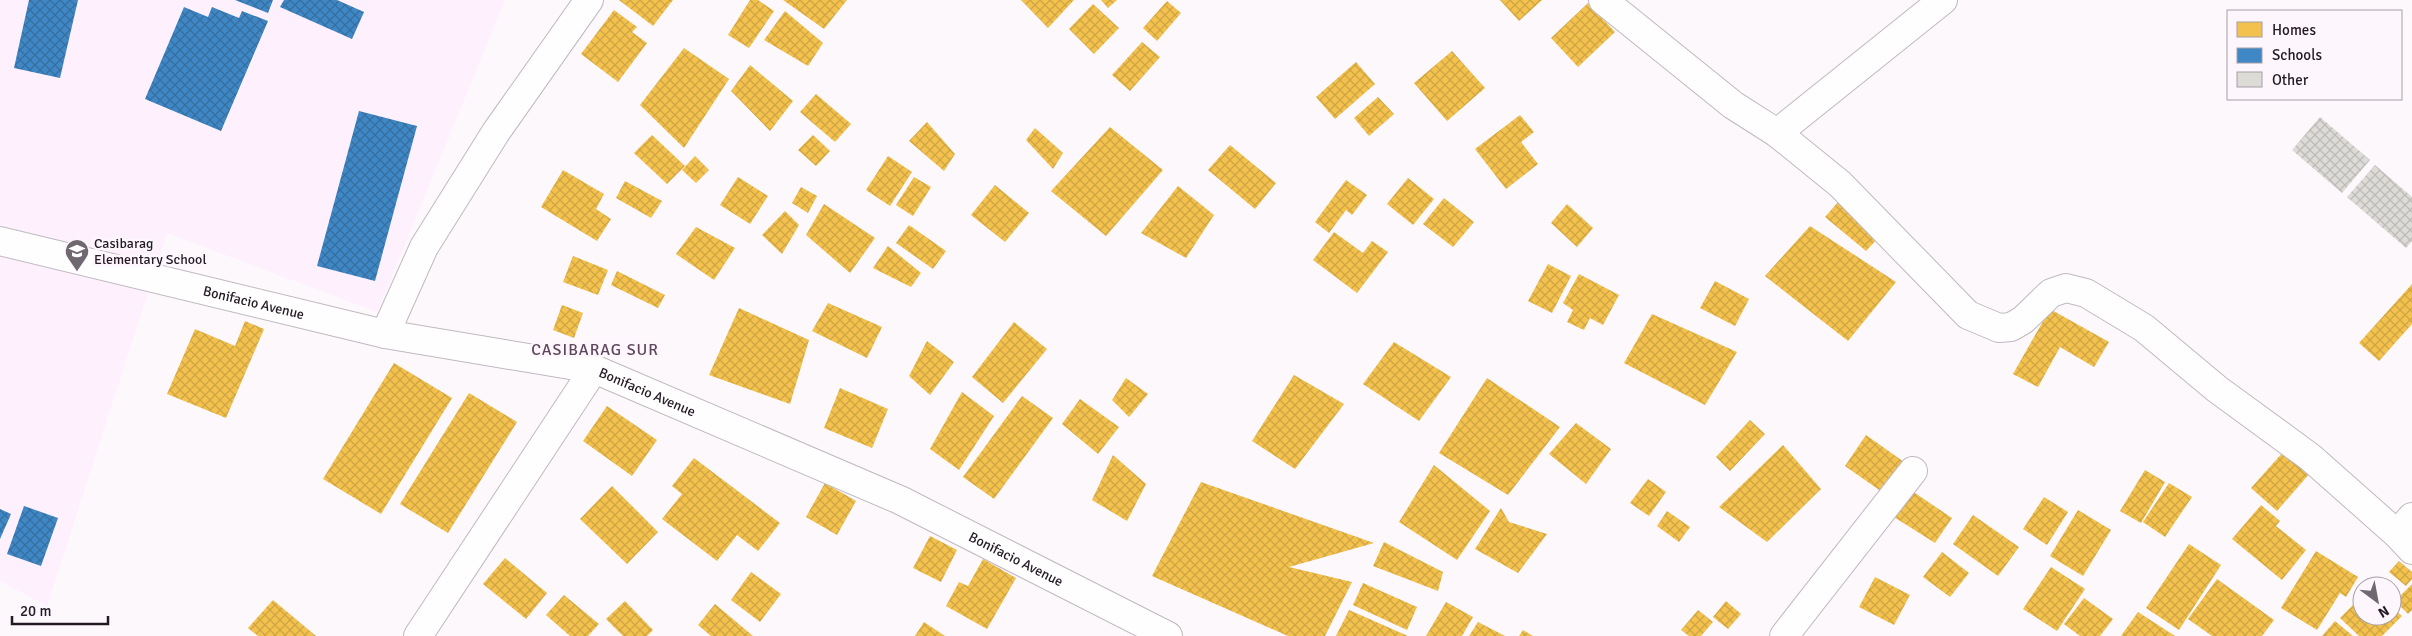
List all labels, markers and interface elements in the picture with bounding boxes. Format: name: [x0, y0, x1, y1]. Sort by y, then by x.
legend: [2227, 10, 2402, 100]
text: Homes: [2272, 21, 2316, 39]
text: Schools: [2272, 46, 2323, 64]
text: Other: [2272, 71, 2309, 89]
place label: Casibarag Elementary School: [94, 235, 207, 268]
school or university icon: Casibarag Elementary School: [64, 238, 90, 272]
street label: Bonifacio Avenue: [201, 282, 306, 323]
district label: CASIBARAG SUR: [531, 340, 659, 360]
street label: Bonifacio Avenue: [596, 364, 698, 421]
street label: Bonifacio Avenue: [966, 528, 1066, 590]
north arrow: [2352, 576, 2402, 626]
scale bar: [12, 594, 109, 626]
text: 20 m: [20, 602, 51, 620]
text: N: [2375, 602, 2392, 621]

